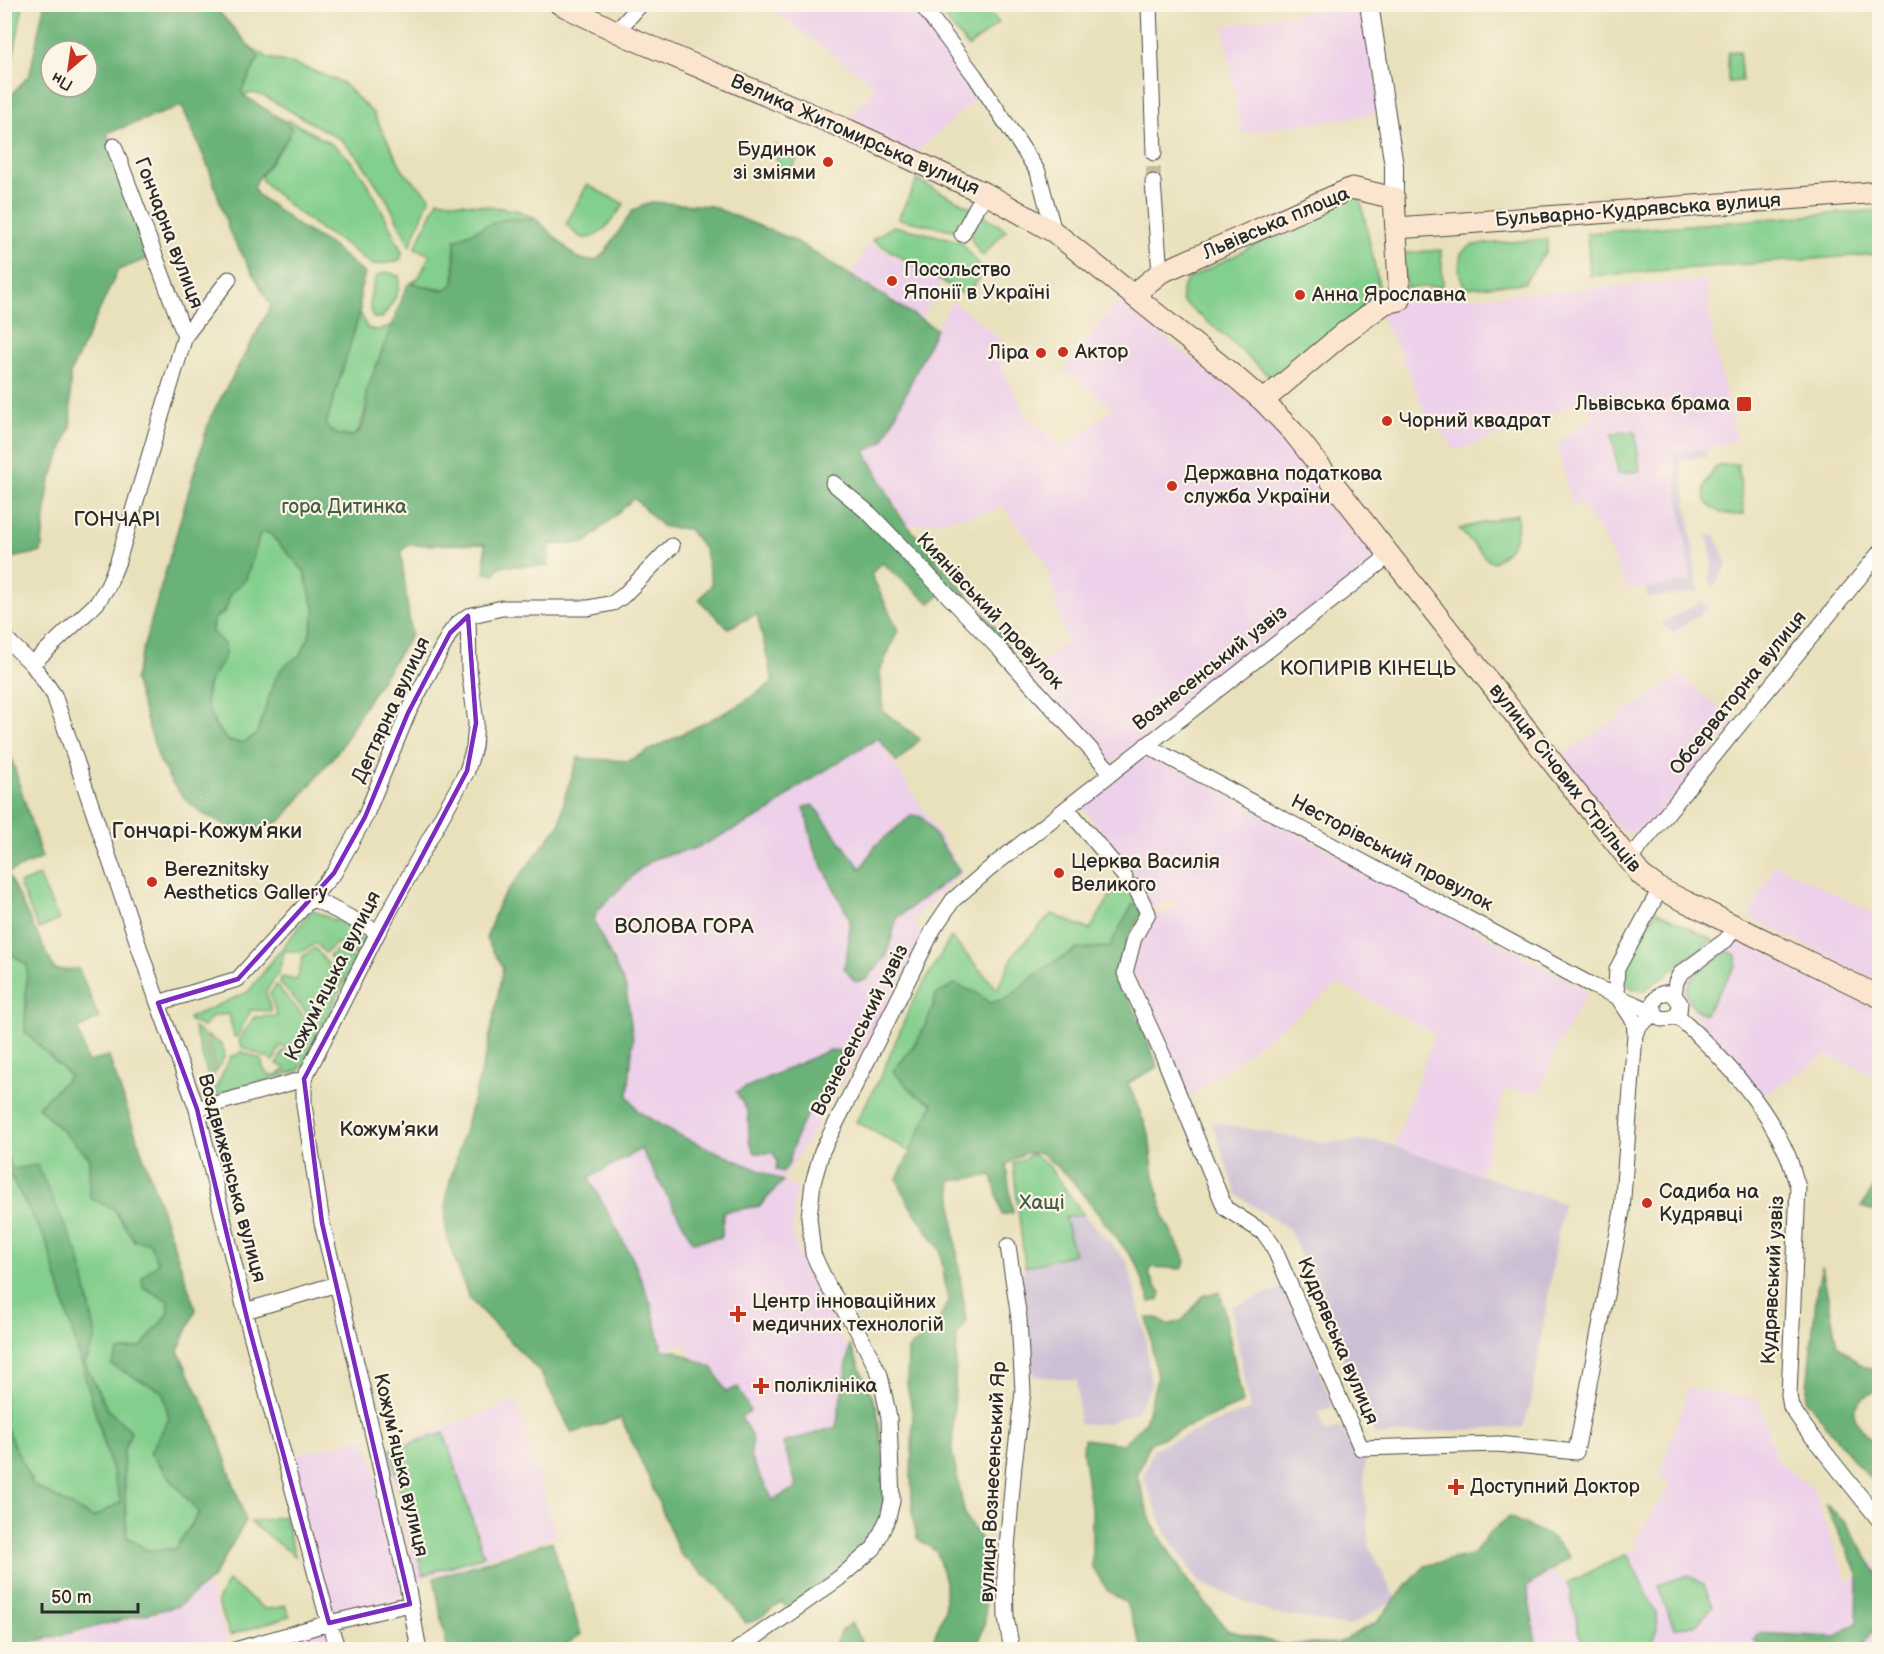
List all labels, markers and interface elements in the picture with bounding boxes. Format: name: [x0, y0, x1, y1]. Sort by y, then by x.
north arrow: [39, 39, 99, 99]
text: Пн: [49, 67, 76, 94]
street label: Велика Житомирська вулиця: [727, 69, 983, 201]
place label: Будинок зі зміями: [733, 138, 816, 185]
street label: Гончарна вулиця: [129, 154, 209, 312]
marker: Будинок зі зміями: [821, 155, 835, 169]
street label: Львівська площа: [1198, 181, 1353, 265]
street label: Бульварно-Кудрявська вулиця: [1494, 188, 1782, 232]
place label: Посольство Японії в Україні: [904, 258, 1050, 305]
marker: Посольство Японії в Україні: [885, 274, 899, 288]
place label: Анна Ярославна: [1311, 283, 1466, 307]
marker: Анна Ярославна: [1293, 288, 1307, 302]
place label: Актор: [1074, 340, 1129, 364]
place label: Ліра: [987, 341, 1029, 365]
marker: Актор: [1056, 345, 1070, 359]
marker: Ліра: [1034, 346, 1048, 360]
place label: Львівська брама: [1574, 392, 1730, 416]
marker: Львівська брама: [1735, 395, 1753, 413]
place label: Чорний квадрат: [1399, 409, 1551, 433]
marker: Чорний квадрат: [1380, 414, 1394, 428]
place label: Державна податкова служба України: [1184, 462, 1383, 509]
marker: Державна податкова служба України: [1165, 479, 1179, 493]
park label: гора Дитинка: [281, 495, 407, 519]
district label: ГОНЧАРІ: [73, 507, 161, 532]
street label: Киянівський провулок: [911, 528, 1069, 695]
street label: Вознесенський узвіз: [1128, 600, 1292, 736]
street label: Обсерваторна вулиця: [1664, 606, 1812, 780]
street label: Дегтярна вулиця: [347, 633, 435, 787]
district label: КОПИРІВ КІНЕЦЬ: [1280, 656, 1456, 681]
street label: вулиця Січових Стрільців: [1484, 679, 1647, 878]
street label: Несторівський провулок: [1287, 789, 1498, 917]
district label: Гончарі-Кожумʼяки: [112, 818, 302, 845]
place label: Церква Василія Великого: [1071, 850, 1220, 897]
place label: Bereznitsky Aesthetics Gallery: [164, 858, 328, 905]
marker: Церква Василія Великого: [1052, 866, 1066, 880]
marker: Bereznitsky Aesthetics Gallery: [145, 875, 159, 889]
street label: Кожумʼяцька вулиця: [280, 887, 386, 1065]
district label: ВОЛОВА ГОРА: [614, 914, 754, 939]
street label: Вознесенський узвіз: [806, 940, 914, 1120]
street label: Воздвиженська вулиця: [193, 1071, 271, 1285]
district label: Кожумʼяки: [339, 1117, 439, 1142]
place label: Садиба на Кудрявці: [1659, 1180, 1759, 1227]
park label: Хащі: [1019, 1191, 1065, 1215]
street label: Кудрявський узвіз: [1757, 1195, 1789, 1365]
marker: Садиба на Кудрявці: [1640, 1196, 1654, 1210]
street label: Кудрявська вулиця: [1292, 1254, 1384, 1428]
place label: Центр інноваційних медичних технологій: [752, 1290, 944, 1337]
marker: Центр інноваційних медичних технологій: [729, 1305, 747, 1323]
street label: вулиця Вознесенський Яр: [975, 1360, 1011, 1603]
street label: Кожумʼяцька вулиця: [368, 1371, 434, 1559]
place label: поліклініка: [774, 1374, 878, 1398]
marker: поліклініка: [752, 1377, 770, 1395]
place label: Доступний Доктор: [1470, 1475, 1640, 1499]
marker: Доступний Доктор: [1447, 1478, 1465, 1496]
scale bar: [42, 1576, 138, 1614]
text: 50 m: [51, 1587, 92, 1608]

